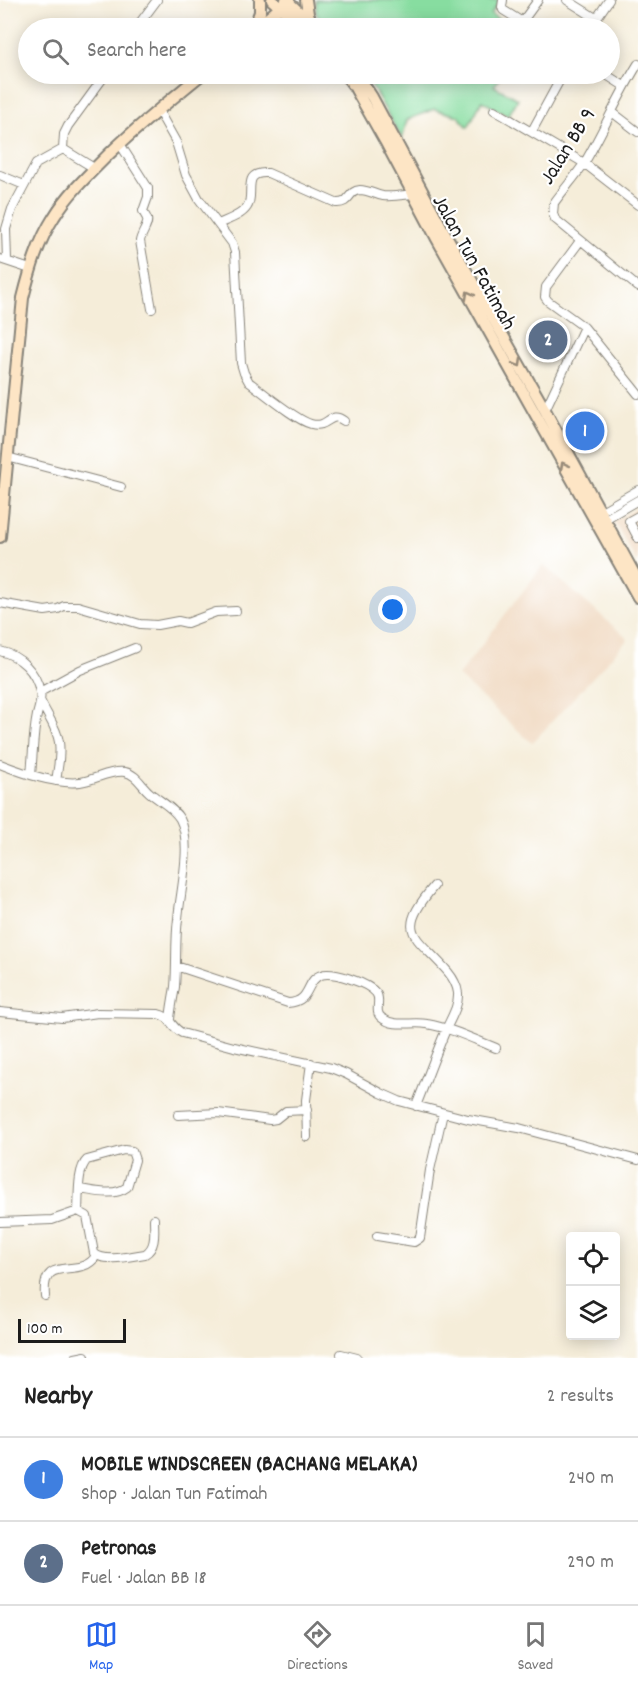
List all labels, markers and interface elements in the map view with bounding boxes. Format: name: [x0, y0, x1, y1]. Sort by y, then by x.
search box: [18, 18, 620, 84]
icon: search: [39, 35, 72, 68]
text: Search here: [87, 36, 186, 67]
street label: Jalan BB 9: [533, 103, 605, 191]
street label: Jalan Tun Fatimah: [423, 190, 523, 336]
one-way arrow: [464, 291, 476, 302]
pin: 2: [528, 318, 568, 362]
one-way arrow: [511, 357, 522, 367]
pin: 1: [566, 408, 604, 454]
one-way arrow: [560, 461, 571, 472]
your location: [378, 595, 407, 624]
map controls: [566, 1232, 620, 1340]
button: locate: [566, 1232, 620, 1286]
button: layers: [566, 1286, 620, 1340]
scale bar: [18, 1316, 126, 1344]
text: 100 m: [27, 1318, 63, 1341]
text: Nearby: [24, 1379, 92, 1416]
text: 2 results: [547, 1383, 614, 1411]
text: MOBILE WINDSCREEN (BACHANG MELAKA): [81, 1450, 417, 1481]
text: 1: [41, 1465, 46, 1493]
text: 240 m: [568, 1465, 614, 1493]
text: Shop · Jalan Tun Fatimah: [81, 1481, 268, 1509]
text: Petronas: [81, 1534, 156, 1565]
text: 2: [39, 1549, 48, 1577]
text: 290 m: [567, 1549, 614, 1577]
text: Fuel · Jalan BB 18: [81, 1565, 206, 1593]
tab: Map: [85, 1618, 118, 1677]
tab: Directions: [287, 1618, 348, 1677]
tab: Saved: [517, 1618, 553, 1677]

